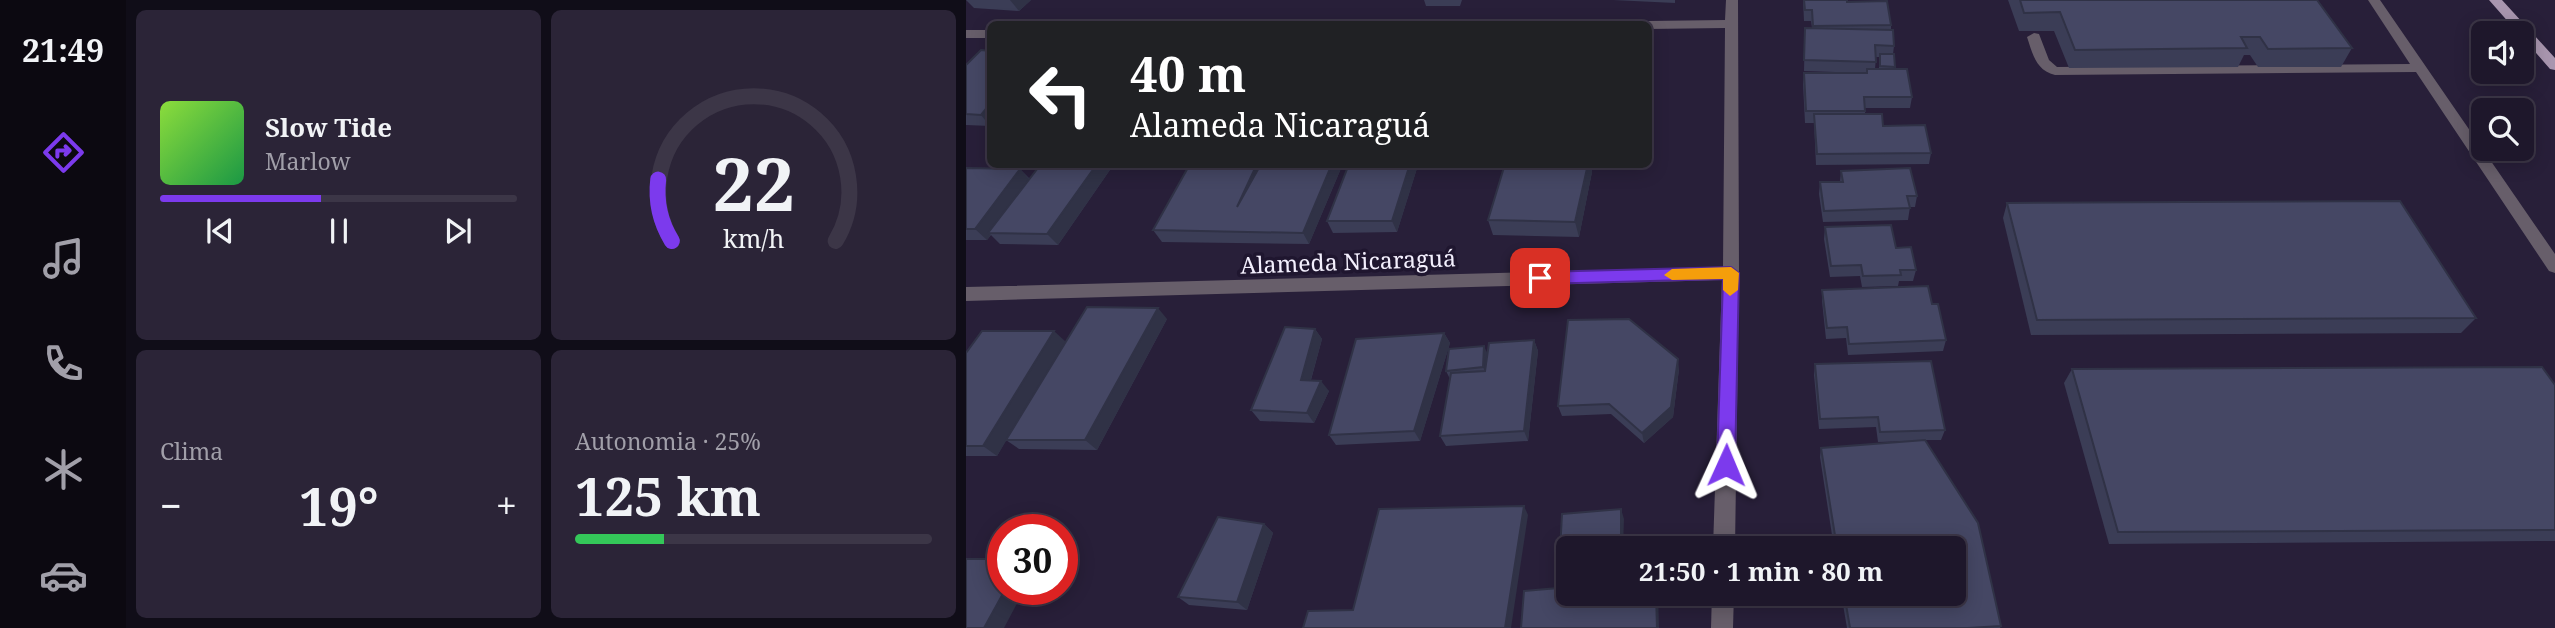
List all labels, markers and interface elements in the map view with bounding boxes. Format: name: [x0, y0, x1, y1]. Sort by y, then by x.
map controls: [2471, 21, 2534, 161]
button: sound: [2471, 21, 2534, 84]
text: 21:49: [22, 28, 104, 71]
text: 40 m: [1130, 40, 1246, 106]
icon: left: [1015, 49, 1106, 140]
button: search: [2471, 98, 2534, 161]
text: Alameda Nicaraguá: [1130, 103, 1430, 146]
text: Slow Tide: [265, 109, 392, 145]
icon: directions: [39, 128, 88, 177]
text: 22: [712, 134, 795, 233]
text: Marlow: [265, 145, 351, 177]
icon: previous: [201, 212, 239, 250]
icon: pause: [320, 212, 358, 250]
icon: next: [439, 212, 477, 250]
text: km/h: [723, 221, 784, 255]
icon: music: [39, 234, 88, 283]
street label: Alameda Nicaraguá: [1240, 241, 1456, 281]
pin: [1510, 248, 1570, 308]
icon: arrive: [1521, 259, 1559, 297]
icon: phone: [39, 339, 88, 388]
text: Autonomia · 25%: [575, 425, 761, 457]
position arrow: [1689, 428, 1763, 502]
text: Clima: [160, 435, 223, 467]
icon: climate: [39, 445, 88, 494]
text: 125 km: [575, 460, 761, 531]
text: 19°: [299, 470, 379, 541]
text: −: [160, 479, 182, 531]
text: +: [496, 479, 517, 531]
speed limit sign: 30: [987, 514, 1078, 605]
icon: car: [39, 551, 88, 600]
text: 21:50 · 1 min · 80 m: [1639, 553, 1883, 589]

